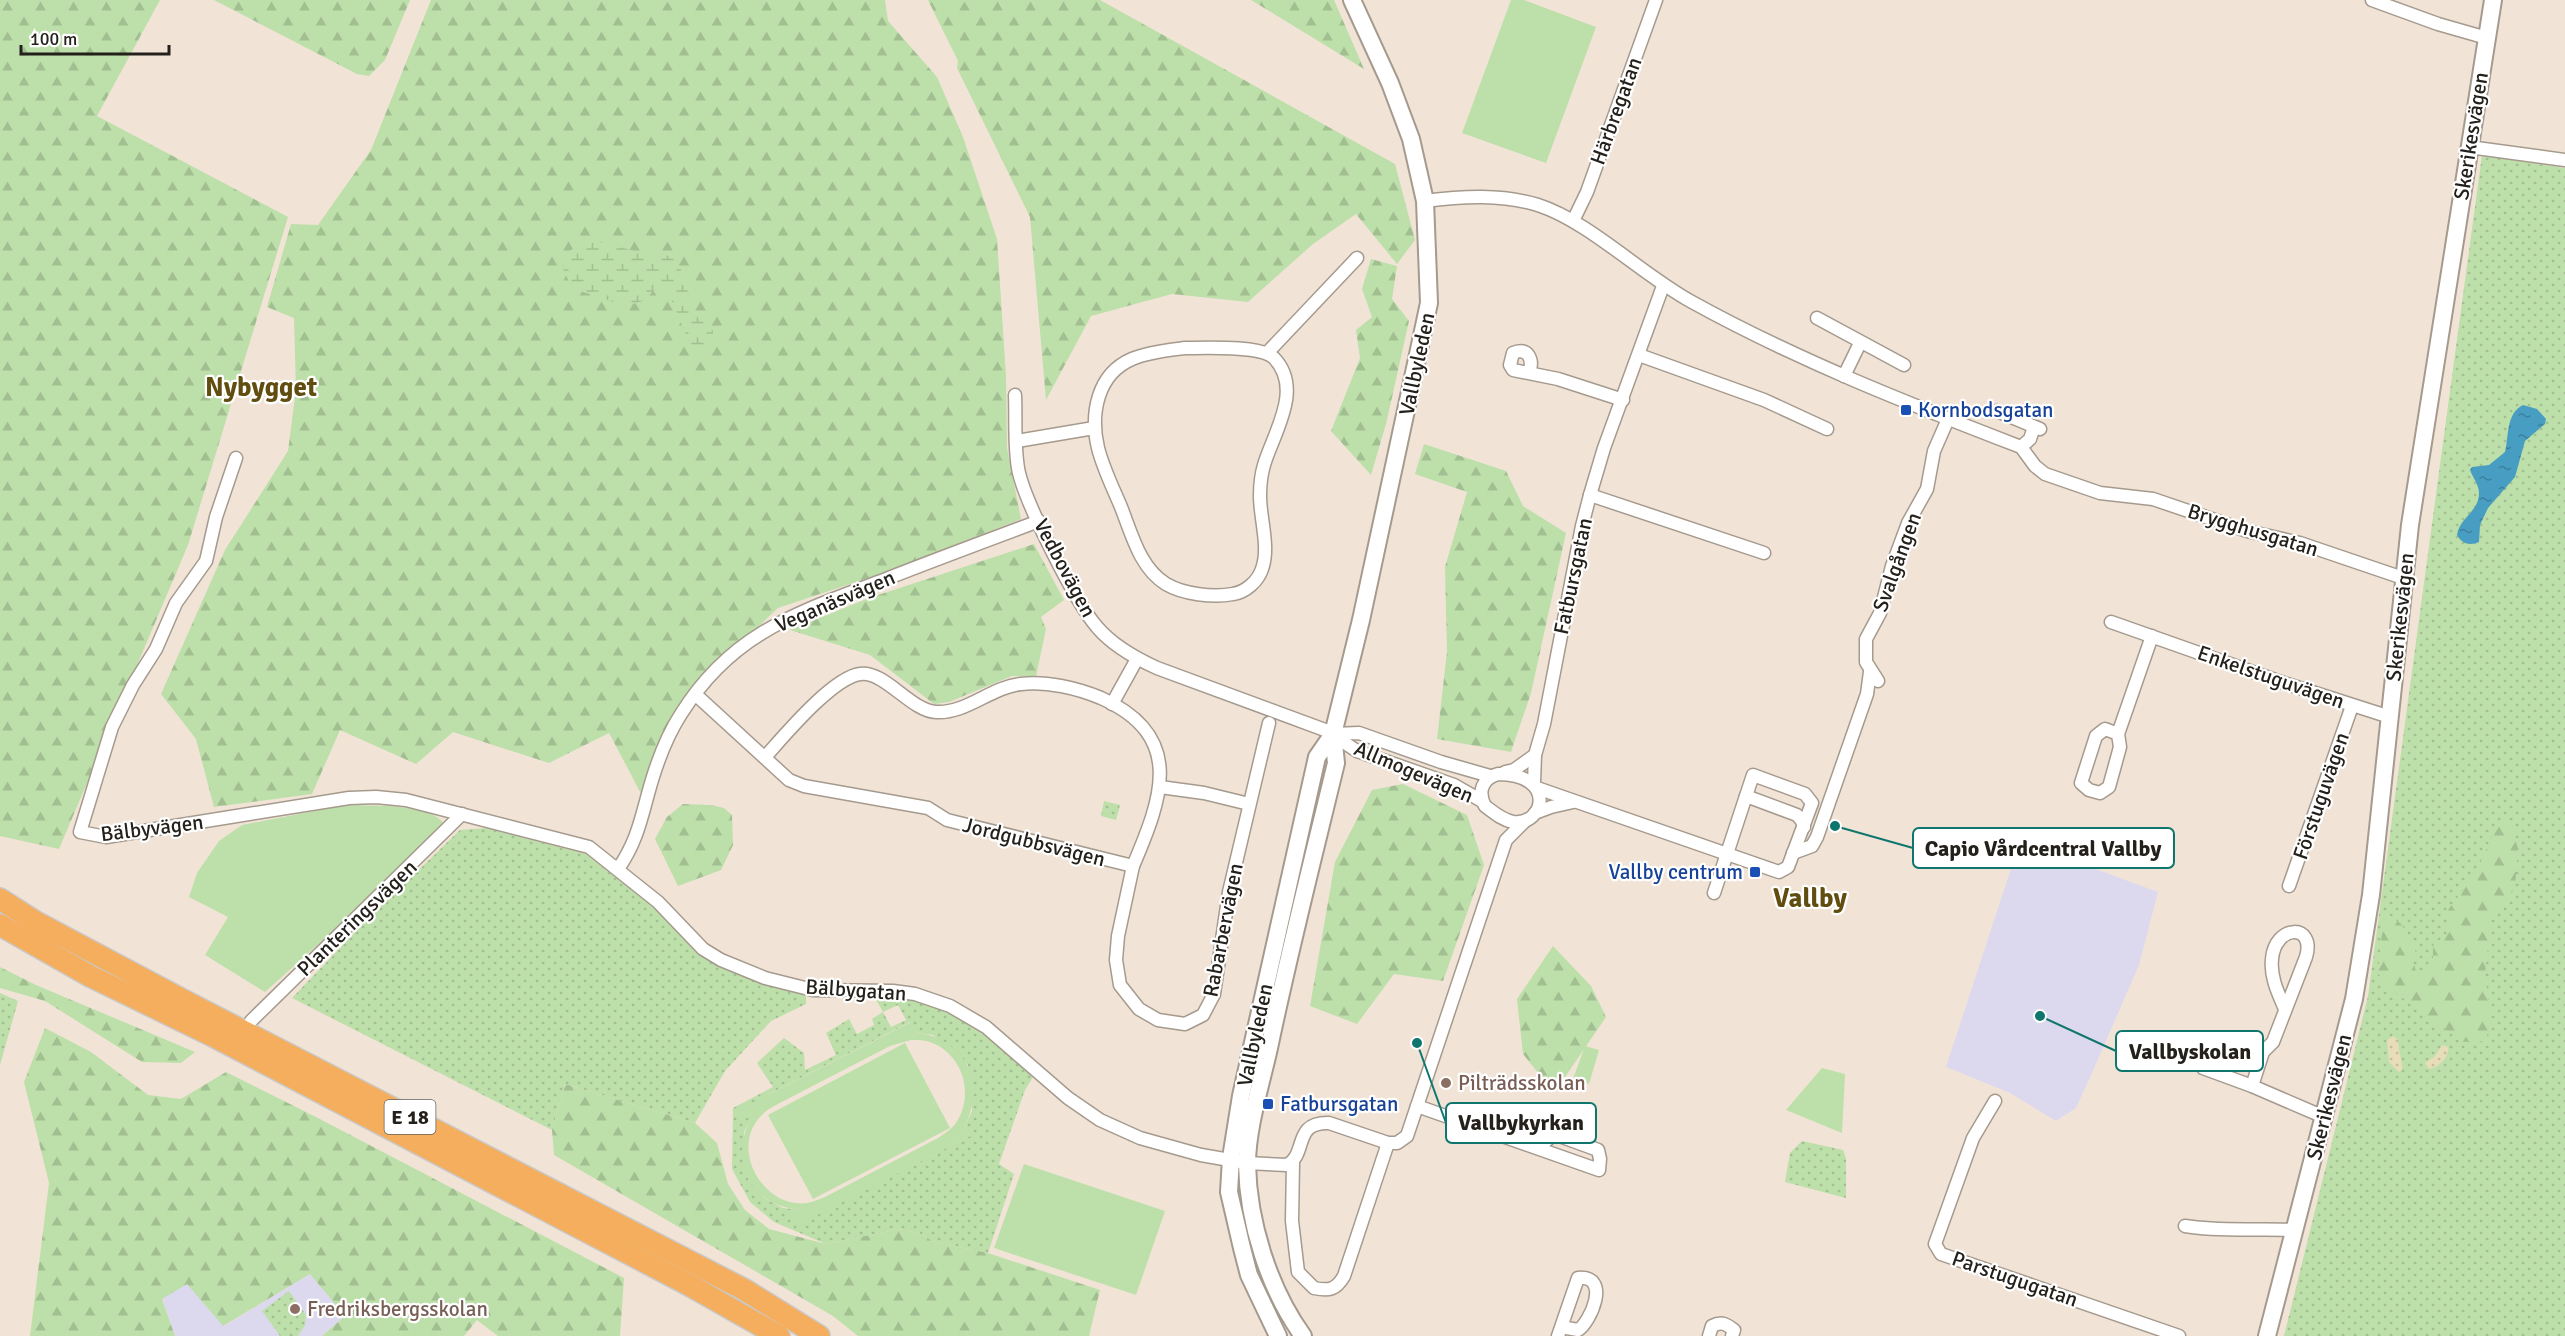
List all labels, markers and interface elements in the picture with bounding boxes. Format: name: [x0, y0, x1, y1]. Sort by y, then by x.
scale bar: [21, 18, 170, 56]
text: 100 m: [30, 28, 77, 50]
street label: Härbregatan: [1585, 54, 1647, 168]
street label: Skerikesvägen: [2448, 70, 2494, 202]
street label: Vallbyleden: [1393, 310, 1441, 418]
district label: Nybygget: [205, 371, 317, 404]
place label: Kornbodsgatan: [1918, 397, 2054, 423]
marker: Kornbodsgatan: [1899, 403, 1913, 417]
street label: Brygghusgatan: [2184, 498, 2322, 562]
street label: Svalgången: [1867, 509, 1927, 615]
street label: Vedbovägen: [1028, 514, 1102, 622]
street label: Fatbursgatan: [1548, 515, 1598, 637]
street label: Skerikesvägen: [2380, 551, 2420, 683]
street label: Veganäsvägen: [771, 564, 899, 638]
street label: Enkelstuguvägen: [2194, 640, 2348, 714]
street label: Förstuguvägen: [2287, 729, 2355, 863]
street label: Allmogevägen: [1351, 735, 1477, 809]
street label: Bälbyvägen: [99, 809, 205, 847]
street label: Jordgubbsvägen: [960, 812, 1108, 872]
callout: Capio Vårdcentral Vallby: [1913, 828, 2174, 868]
text: Capio Vårdcentral Vallby: [1925, 835, 2161, 862]
street label: Planteringsvägen: [292, 854, 422, 982]
place label: Vallby centrum: [1608, 859, 1743, 885]
street label: Rabarbervägen: [1197, 861, 1249, 999]
marker: Vallby centrum: [1748, 865, 1762, 879]
district label: Vallby: [1773, 882, 1847, 915]
street label: Bälbygatan: [805, 974, 907, 1006]
street label: Vallbyleden: [1231, 981, 1279, 1089]
callout: Vallbyskolan: [2116, 1031, 2263, 1071]
street label: Skerikesvägen: [2301, 1031, 2357, 1163]
text: Vallbyskolan: [2129, 1038, 2251, 1065]
place label: Pilträdsskolan: [1458, 1070, 1586, 1096]
marker: Pilträdsskolan: [1439, 1076, 1453, 1090]
place label: Fatbursgatan: [1280, 1091, 1398, 1117]
marker: Fatbursgatan: [1261, 1097, 1275, 1111]
road number: E 18: [384, 1100, 436, 1134]
callout: Vallbykyrkan: [1446, 1103, 1596, 1143]
text: Vallbykyrkan: [1458, 1109, 1584, 1136]
street label: Parstugugatan: [1949, 1245, 2081, 1313]
place label: Fredriksbergsskolan: [307, 1296, 488, 1322]
marker: Fredriksbergsskolan: [288, 1302, 302, 1316]

